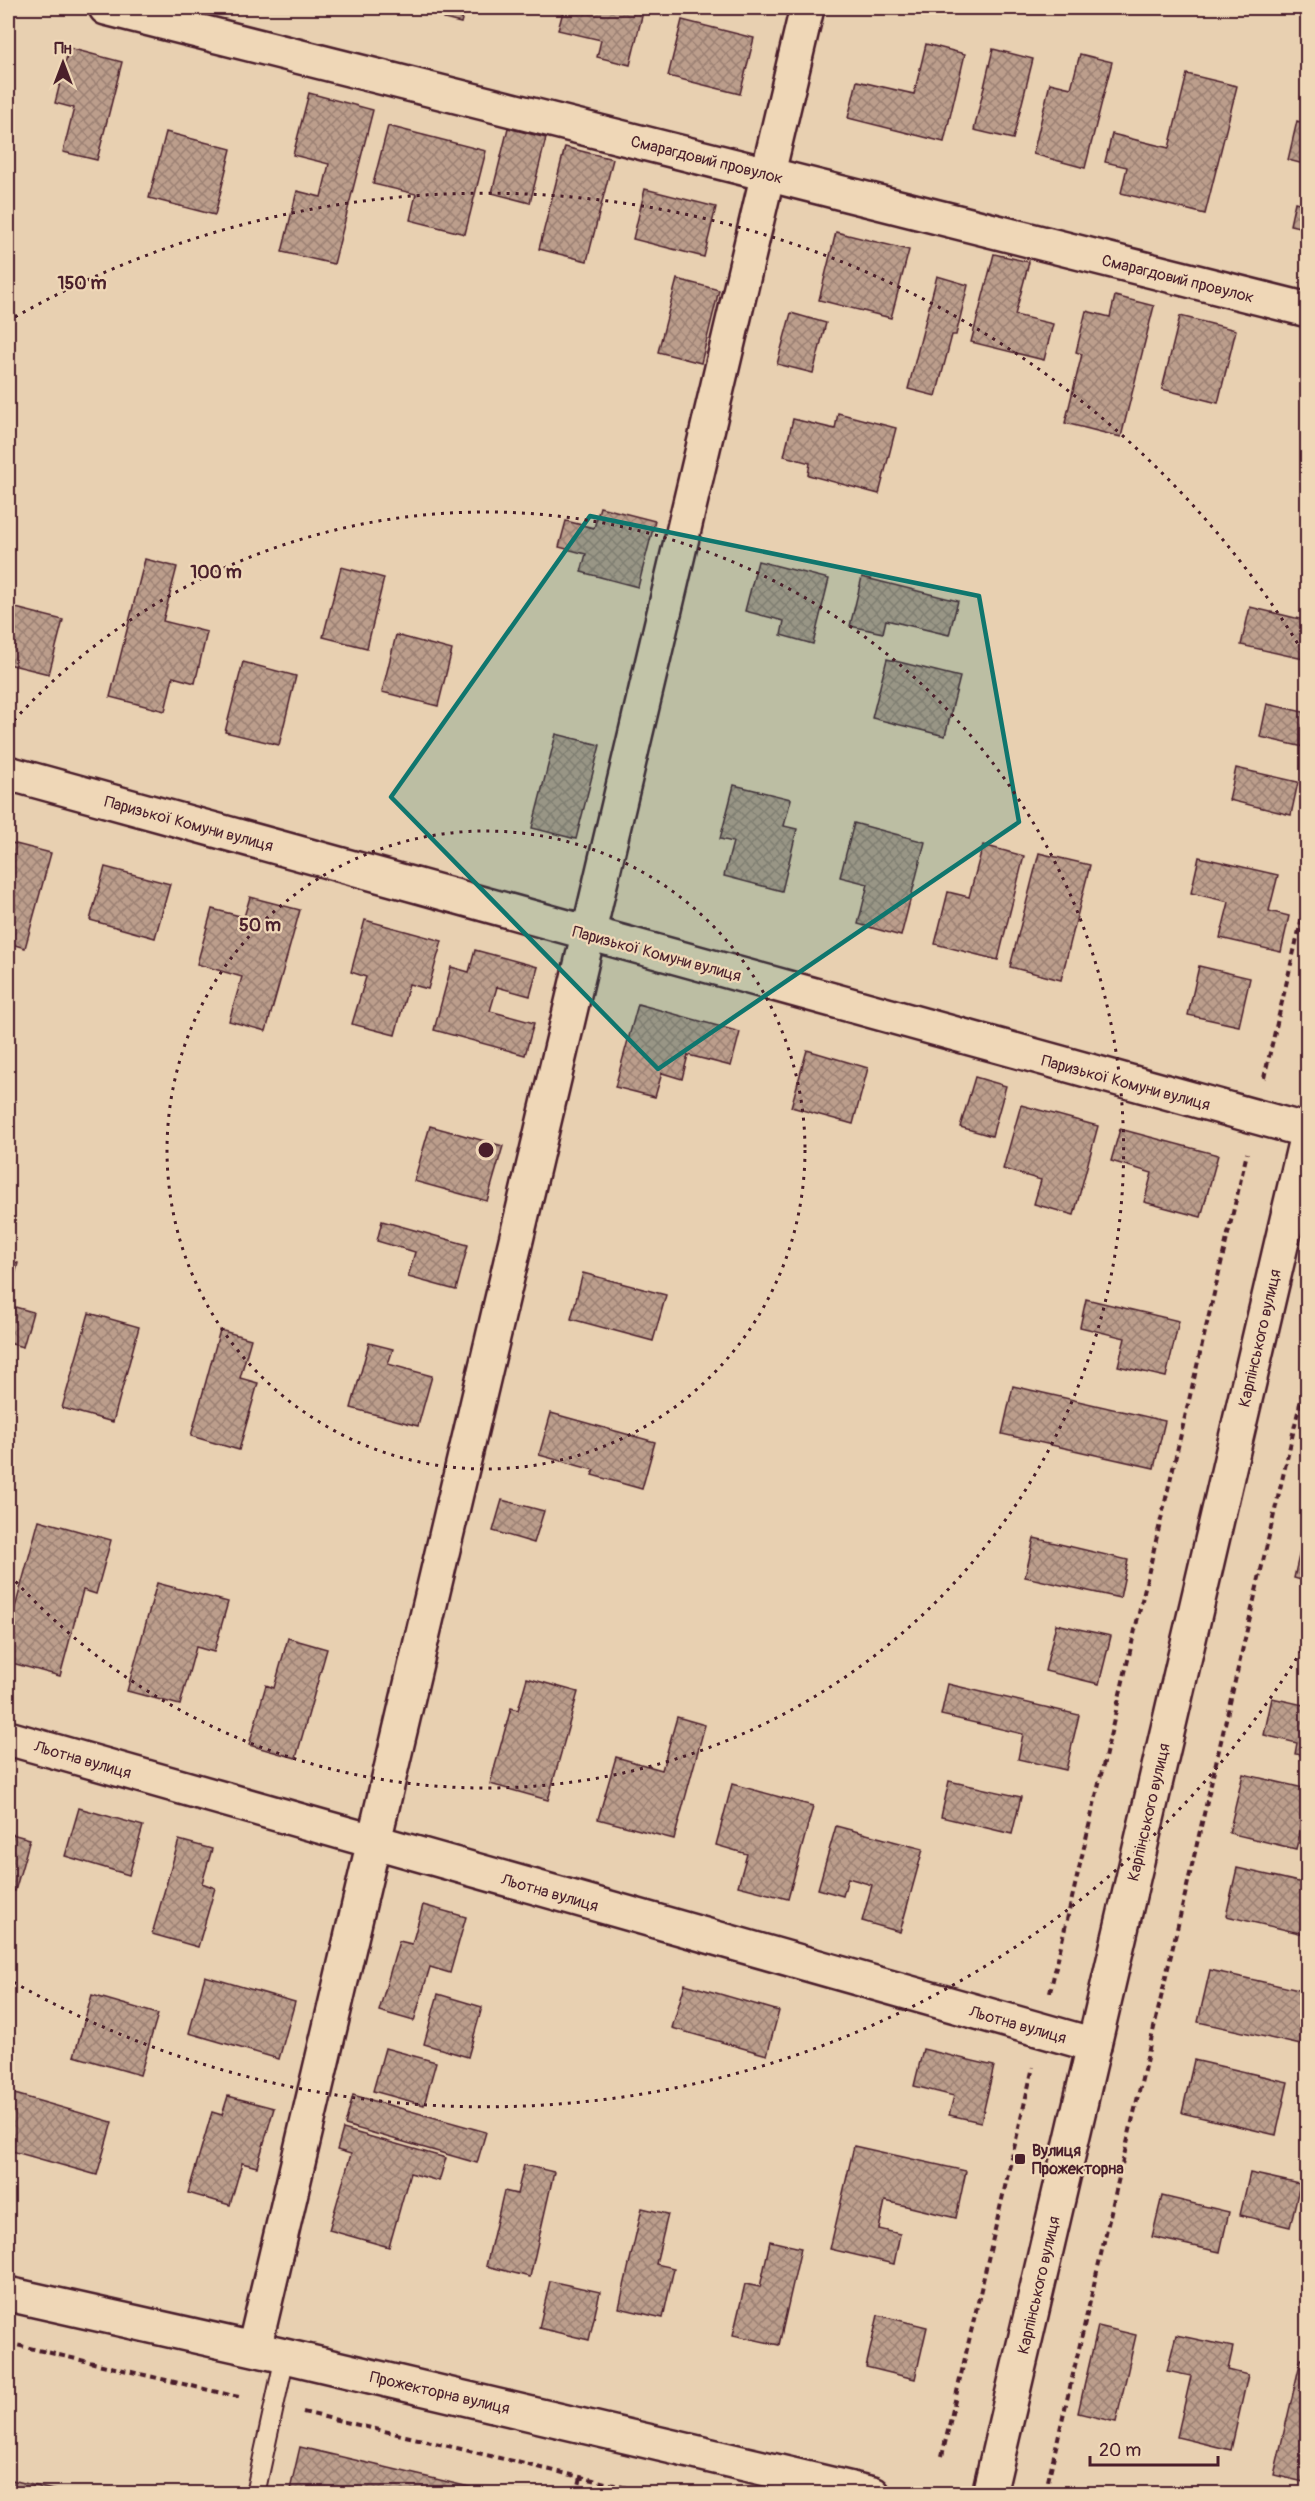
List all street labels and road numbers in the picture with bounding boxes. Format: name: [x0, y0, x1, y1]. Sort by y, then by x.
street label: Смарагдовий провулок: [629, 131, 785, 189]
street label: Смарагдовий провулок: [1100, 250, 1256, 308]
street label: Паризької Комуни вулиця: [102, 792, 275, 856]
street label: Паризької Комуни вулиця: [570, 922, 743, 986]
street label: Паризької Комуни вулиця: [1039, 1051, 1212, 1115]
street label: Карпінського вулиця: [1234, 1267, 1286, 1409]
street label: Льотна вулиця: [31, 1736, 134, 1783]
street label: Карпінського вулиця: [1123, 1741, 1175, 1883]
street label: Льотна вулиця: [498, 1869, 601, 1916]
street label: Льотна вулиця: [966, 2001, 1069, 2048]
street label: Карпінського вулиця: [1013, 2214, 1065, 2356]
street label: Прожекторна вулиця: [368, 2367, 512, 2419]

